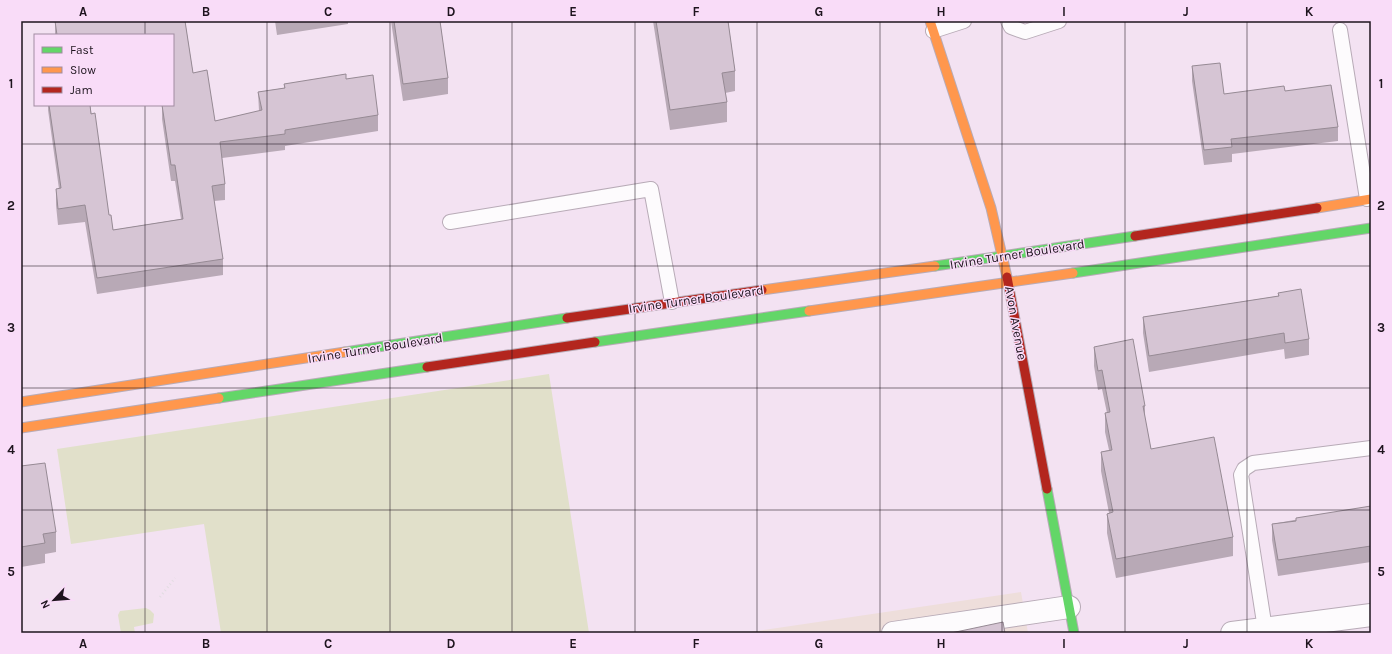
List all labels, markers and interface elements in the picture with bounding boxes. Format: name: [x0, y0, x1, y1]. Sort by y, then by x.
text: A: [79, 4, 87, 19]
text: B: [202, 4, 210, 19]
text: C: [324, 4, 332, 19]
text: D: [447, 4, 456, 19]
text: E: [569, 4, 577, 19]
text: F: [692, 4, 700, 19]
text: G: [815, 4, 823, 19]
text: H: [936, 4, 946, 19]
text: I: [1062, 4, 1066, 19]
text: J: [1183, 4, 1189, 19]
text: K: [1305, 4, 1314, 19]
legend: [34, 34, 174, 106]
text: Fast: [70, 43, 94, 57]
text: Slow: [70, 63, 96, 77]
text: 1: [9, 76, 13, 91]
text: 1: [1379, 76, 1383, 91]
text: Jam: [70, 83, 93, 97]
text: 2: [7, 198, 15, 213]
text: 2: [1377, 198, 1385, 213]
street label: Irvine Turner Boulevard: [949, 236, 1085, 272]
street label: Irvine Turner Boulevard: [627, 282, 765, 316]
street label: Avon Avenue: [1002, 285, 1030, 361]
text: 3: [7, 320, 15, 335]
text: 3: [1377, 320, 1385, 335]
street label: Irvine Turner Boulevard: [307, 330, 443, 366]
text: 4: [7, 442, 15, 457]
text: 4: [1377, 442, 1385, 457]
text: 5: [7, 564, 15, 579]
text: 5: [1377, 564, 1385, 579]
north arrow: [34, 580, 74, 620]
text: N: [38, 598, 53, 611]
text: A: [79, 636, 87, 651]
text: B: [202, 636, 210, 651]
text: C: [324, 636, 332, 651]
text: D: [447, 636, 456, 651]
text: E: [569, 636, 577, 651]
text: F: [692, 636, 700, 651]
text: G: [815, 636, 823, 651]
text: H: [936, 636, 946, 651]
text: I: [1062, 636, 1066, 651]
text: J: [1183, 636, 1189, 651]
text: K: [1305, 636, 1314, 651]

